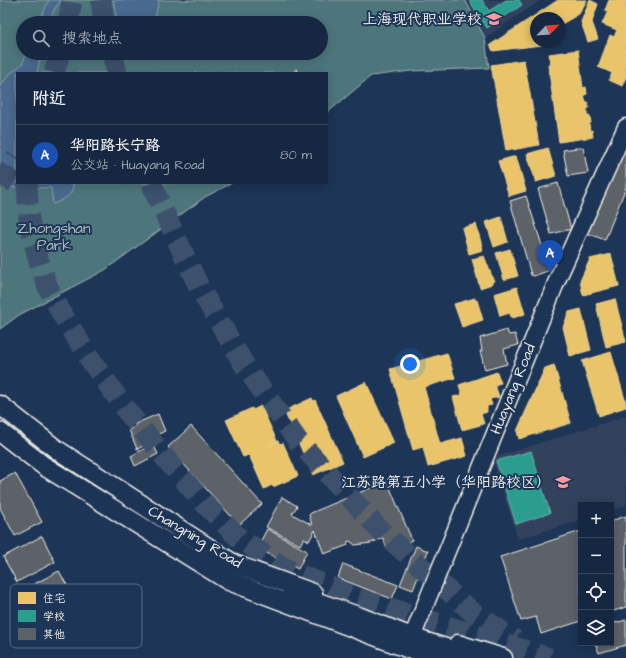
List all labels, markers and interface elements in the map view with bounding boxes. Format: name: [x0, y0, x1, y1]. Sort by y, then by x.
place label: 上海现代职业学校: [362, 9, 482, 30]
school or university icon: 上海现代职业学校: [485, 10, 503, 28]
north arrow: [530, 12, 566, 48]
search box: [16, 16, 328, 60]
icon: search: [30, 27, 52, 49]
text: 搜索地点: [62, 28, 122, 49]
text: 附近: [32, 87, 66, 111]
text: 华阳路长宁路: [70, 135, 160, 156]
text: A: [41, 146, 49, 164]
text: 80 m: [280, 146, 312, 164]
text: 公交站 · Huayang Road: [70, 156, 204, 174]
park label: Zhongshan Park: [18, 218, 91, 256]
pin: A: [537, 240, 563, 273]
street label: Huayang Road: [485, 340, 542, 438]
your location: [400, 354, 420, 374]
place label: 江苏路第五小学（华阳路校区）: [341, 472, 551, 493]
school or university icon: 江苏路第五小学（华阳路校区）: [554, 473, 572, 491]
street label: Changning Road: [143, 501, 246, 574]
map controls: [578, 502, 614, 646]
button: +: [578, 502, 614, 538]
button: −: [578, 538, 614, 574]
button: locate: [578, 574, 614, 610]
legend: [10, 584, 142, 648]
text: 住宅: [43, 591, 65, 606]
text: 学校: [43, 609, 65, 624]
button: layers: [578, 610, 614, 646]
text: 其他: [43, 627, 65, 642]

